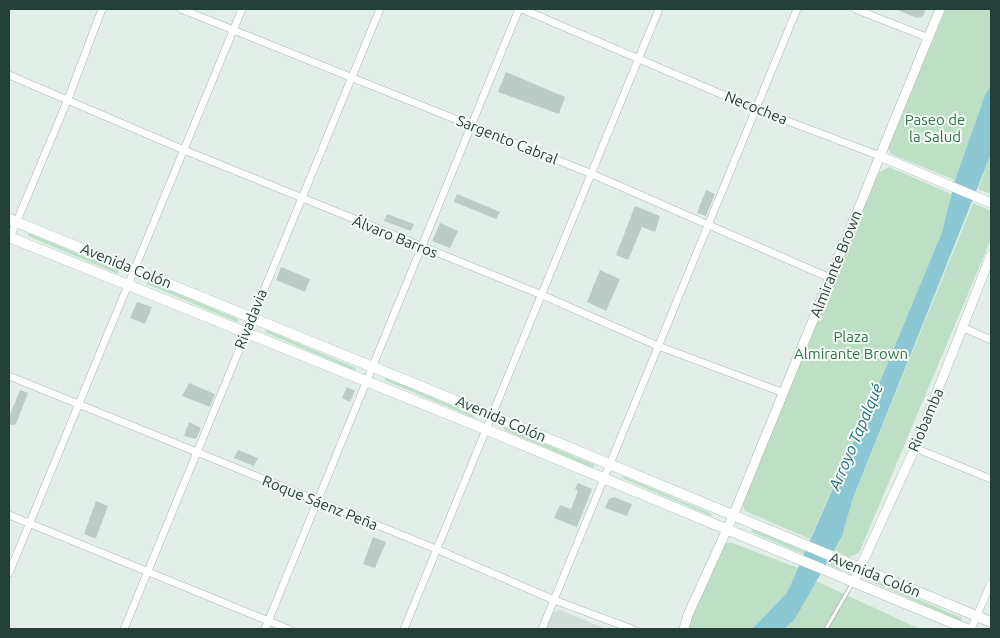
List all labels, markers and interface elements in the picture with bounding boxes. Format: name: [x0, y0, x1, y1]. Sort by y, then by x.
street label: Necochea: [722, 87, 790, 129]
street label: Sargento Cabral: [454, 111, 560, 169]
park label: Paseo de la Salud: [905, 111, 965, 146]
street label: Almirante Brown: [806, 208, 866, 320]
street label: Álvaro Barros: [350, 212, 440, 262]
street label: Avenida Colón: [78, 240, 174, 292]
street label: Rivadavia: [231, 286, 271, 352]
park label: Plaza Almirante Brown: [794, 328, 908, 363]
water label: Arroyo Tapalqué: [825, 381, 887, 493]
street label: Riobamba: [904, 385, 948, 455]
street label: Avenida Colón: [453, 392, 549, 446]
street label: Roque Sáenz Peña: [260, 472, 380, 534]
street label: Avenida Colón: [827, 549, 923, 601]

